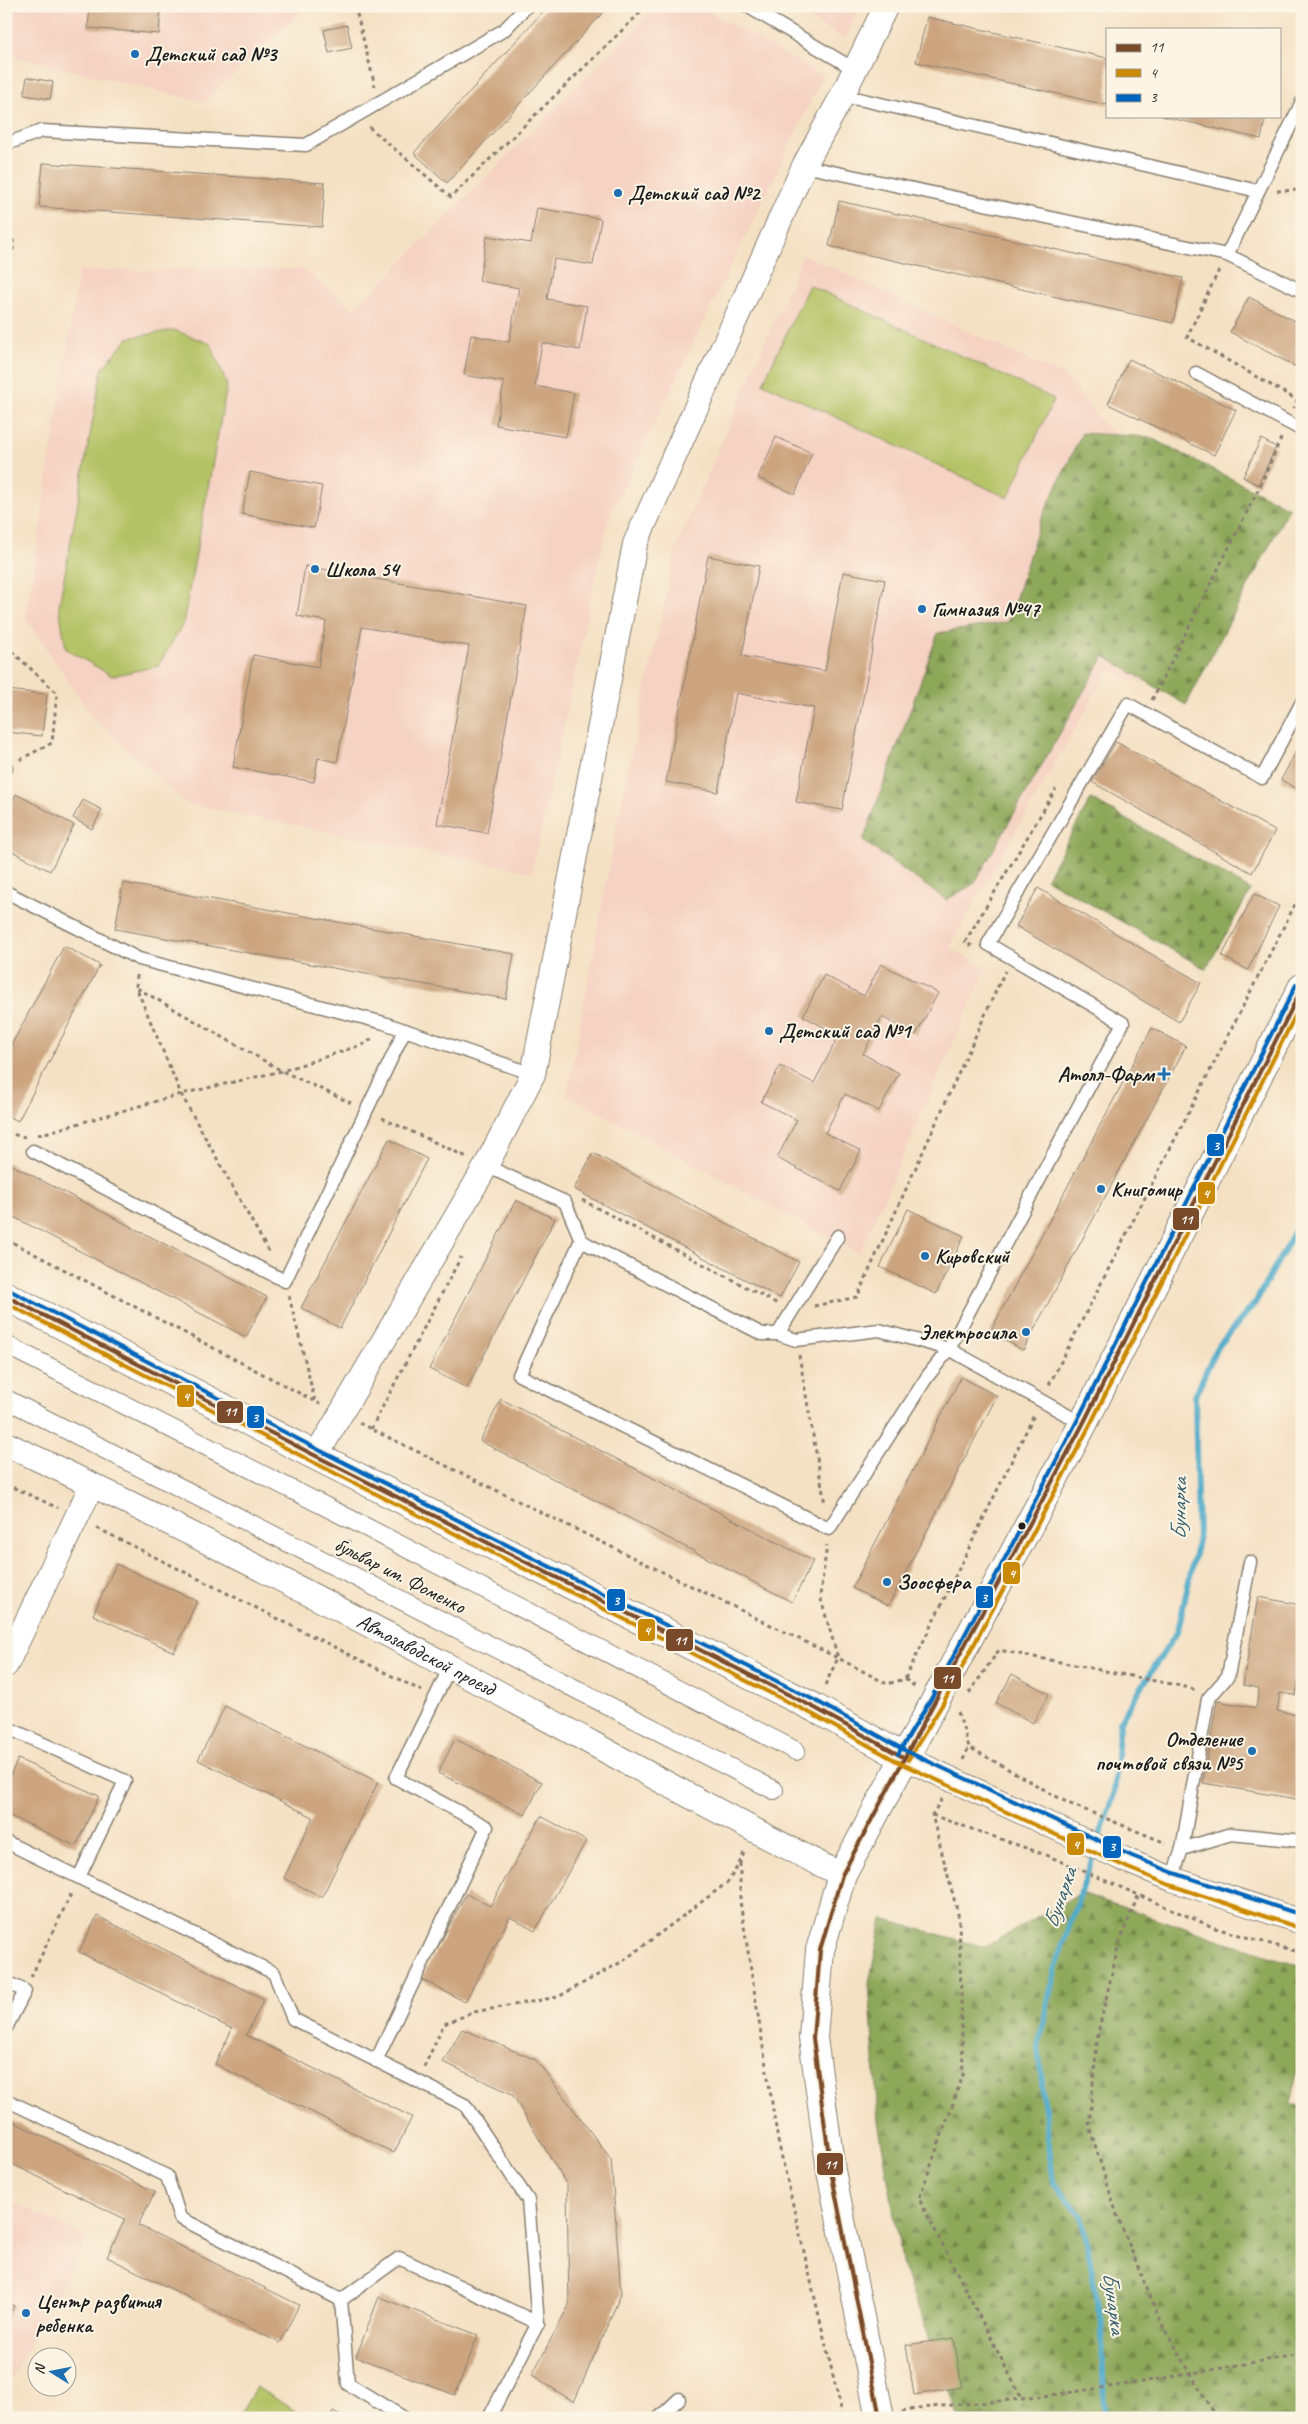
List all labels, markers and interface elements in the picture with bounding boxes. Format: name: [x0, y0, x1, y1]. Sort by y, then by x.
legend: [1106, 28, 1280, 118]
text: 11: [1150, 38, 1165, 57]
place label: Детский сад №3: [145, 41, 279, 67]
marker: Детский сад №3: [129, 48, 141, 60]
text: 4: [1150, 64, 1158, 83]
text: 3: [1150, 88, 1158, 107]
place label: Детский сад №2: [628, 180, 762, 206]
marker: Детский сад №2: [612, 187, 624, 199]
place label: Школа 54: [325, 556, 401, 582]
marker: Школа 54: [309, 563, 321, 575]
place label: Гимназия №47: [932, 596, 1042, 622]
marker: Гимназия №47: [916, 603, 928, 615]
place label: Детский сад №1: [779, 1018, 913, 1044]
marker: Детский сад №1: [763, 1025, 775, 1037]
place label: Атолл-Фарм: [1058, 1061, 1156, 1087]
marker: Атолл-Фарм: [1158, 1068, 1170, 1080]
line badge: 3: [1206, 1133, 1225, 1157]
text: 3: [1213, 1137, 1221, 1154]
place label: Книгомир: [1111, 1176, 1184, 1202]
line badge: 4: [1197, 1181, 1216, 1205]
marker: Книгомир: [1095, 1183, 1107, 1195]
text: 4: [1203, 1185, 1211, 1202]
line badge: 11: [1172, 1207, 1200, 1231]
text: 11: [1180, 1211, 1194, 1228]
place label: Кировский: [935, 1243, 1011, 1269]
marker: Кировский: [919, 1250, 931, 1262]
place label: Электросила: [919, 1319, 1018, 1345]
marker: Электросила: [1020, 1326, 1032, 1338]
line badge: 4: [176, 1384, 195, 1408]
text: 4: [183, 1388, 191, 1405]
line badge: 11: [216, 1400, 244, 1424]
text: 11: [224, 1403, 238, 1420]
line badge: 3: [246, 1405, 265, 1429]
text: 3: [252, 1409, 260, 1426]
water label: Бунарка: [1164, 1475, 1194, 1540]
unlabelled marker: [1017, 1521, 1027, 1531]
street label: бульвар им. Фоменко: [330, 1531, 471, 1620]
line badge: 4: [1002, 1561, 1021, 1585]
text: 4: [1009, 1565, 1017, 1582]
place label: Зоосфера: [897, 1569, 972, 1595]
marker: Зоосфера: [881, 1576, 893, 1588]
line badge: 3: [975, 1585, 994, 1609]
line badge: 3: [606, 1588, 626, 1612]
text: 3: [981, 1589, 989, 1606]
text: 3: [613, 1592, 621, 1609]
street label: Автозаводской проезд: [353, 1608, 502, 1703]
line badge: 4: [637, 1618, 656, 1642]
text: 4: [644, 1622, 652, 1639]
line badge: 11: [665, 1628, 694, 1652]
text: 11: [674, 1632, 688, 1649]
line badge: 11: [933, 1666, 962, 1690]
text: 11: [941, 1670, 955, 1687]
place label: Отделение почтовой связи №5: [1095, 1726, 1244, 1776]
marker: Отделение почтовой связи №5: [1246, 1745, 1258, 1757]
line badge: 4: [1066, 1832, 1085, 1856]
line badge: 3: [1102, 1835, 1122, 1859]
text: 4: [1073, 1836, 1081, 1853]
text: 3: [1109, 1838, 1117, 1855]
water label: Бунарка: [1037, 1861, 1084, 1932]
line badge: 11: [816, 2152, 844, 2176]
text: 11: [824, 2156, 838, 2173]
water label: Бунарка: [1096, 2270, 1133, 2339]
place label: Центр развития ребенка: [36, 2288, 162, 2338]
marker: Центр развития ребенка: [20, 2307, 32, 2319]
north arrow: [28, 2346, 78, 2396]
text: N: [31, 2362, 49, 2376]

